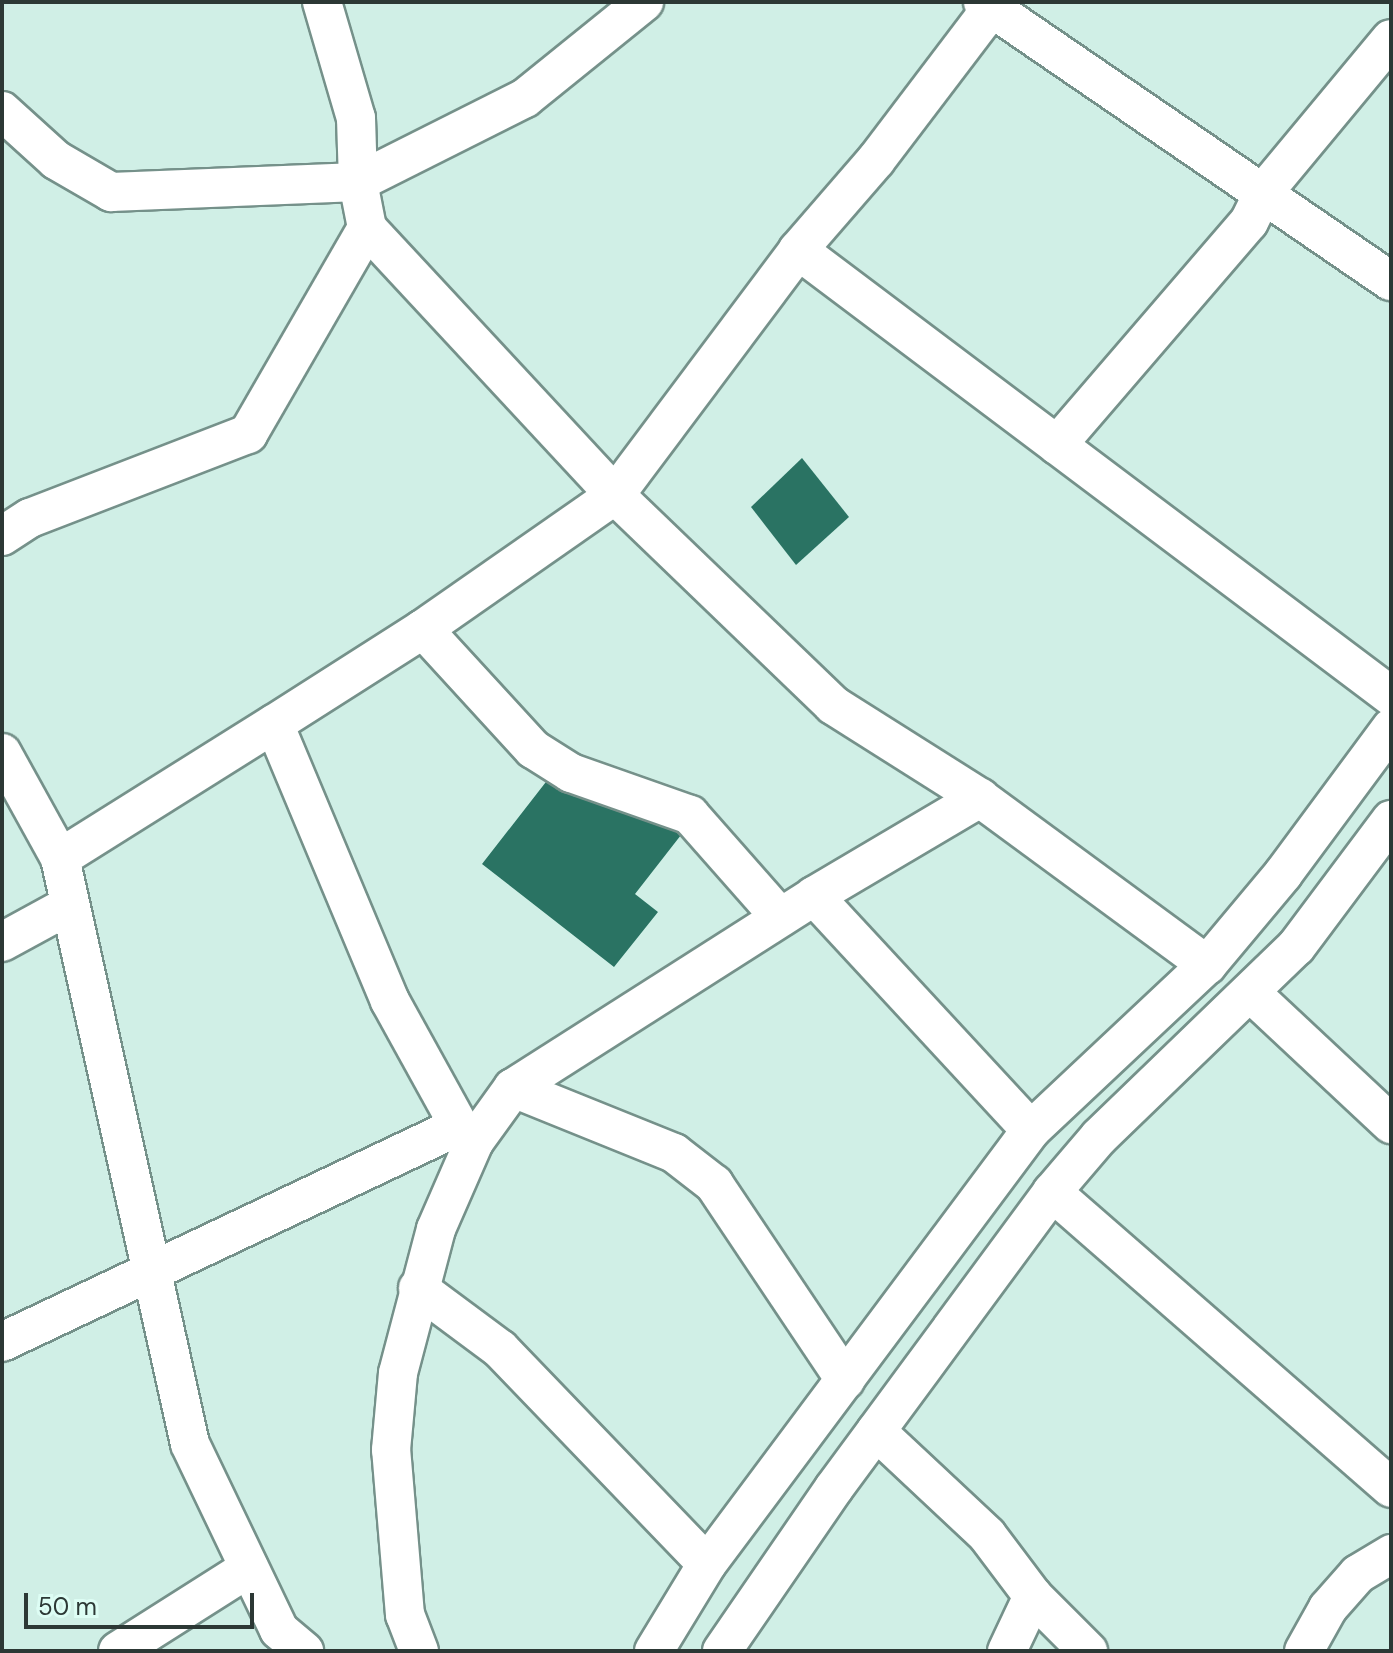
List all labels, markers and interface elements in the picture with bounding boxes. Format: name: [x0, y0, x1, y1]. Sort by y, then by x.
scale bar: [28, 1577, 258, 1627]
text: 50 m: [38, 1591, 97, 1622]

